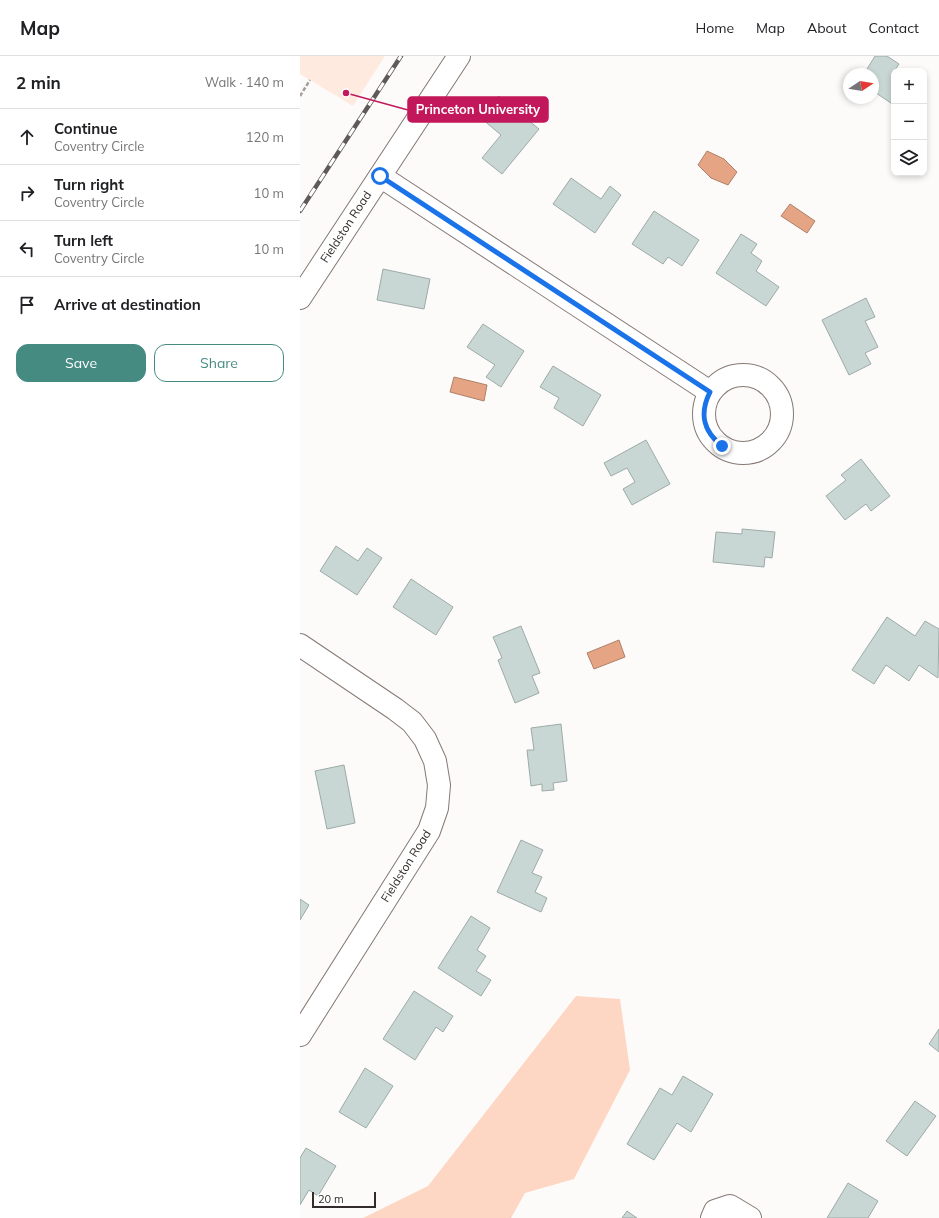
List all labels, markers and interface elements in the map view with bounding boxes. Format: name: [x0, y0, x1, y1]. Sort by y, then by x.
text: Map: [20, 16, 60, 40]
text: Home: [695, 19, 734, 37]
text: Map: [756, 19, 785, 37]
text: About: [807, 19, 847, 37]
text: Contact: [869, 19, 919, 37]
north arrow: [843, 68, 879, 104]
map controls: [891, 68, 927, 176]
button: +: [891, 68, 927, 104]
text: 2 min: [16, 72, 61, 93]
text: Walk · 140 m: [205, 74, 284, 90]
callout: Princeton University: [408, 97, 548, 122]
text: Princeton University: [416, 101, 541, 118]
button: −: [891, 104, 927, 140]
text: Continue: [54, 119, 117, 138]
icon: ahead: [16, 126, 38, 148]
text: 120 m: [246, 129, 284, 145]
text: Coventry Circle: [54, 138, 144, 154]
button: layers: [891, 140, 927, 176]
route start: [371, 167, 389, 185]
text: Turn right: [54, 175, 124, 194]
icon: right: [16, 182, 38, 204]
text: 10 m: [254, 185, 284, 201]
street label: Fieldston Road: [317, 188, 374, 265]
text: Coventry Circle: [54, 194, 144, 210]
text: Turn left: [54, 231, 113, 250]
icon: left: [16, 238, 38, 260]
text: 10 m: [254, 241, 284, 257]
text: Coventry Circle: [54, 250, 144, 266]
icon: arrive: [16, 294, 38, 316]
text: Arrive at destination: [54, 295, 201, 314]
button: Save: [16, 344, 146, 382]
button: Share: [154, 344, 284, 382]
route end: [713, 437, 731, 455]
street label: Fieldston Road: [377, 827, 434, 905]
scale bar: [312, 1190, 376, 1209]
text: 20 m: [318, 1192, 344, 1206]

